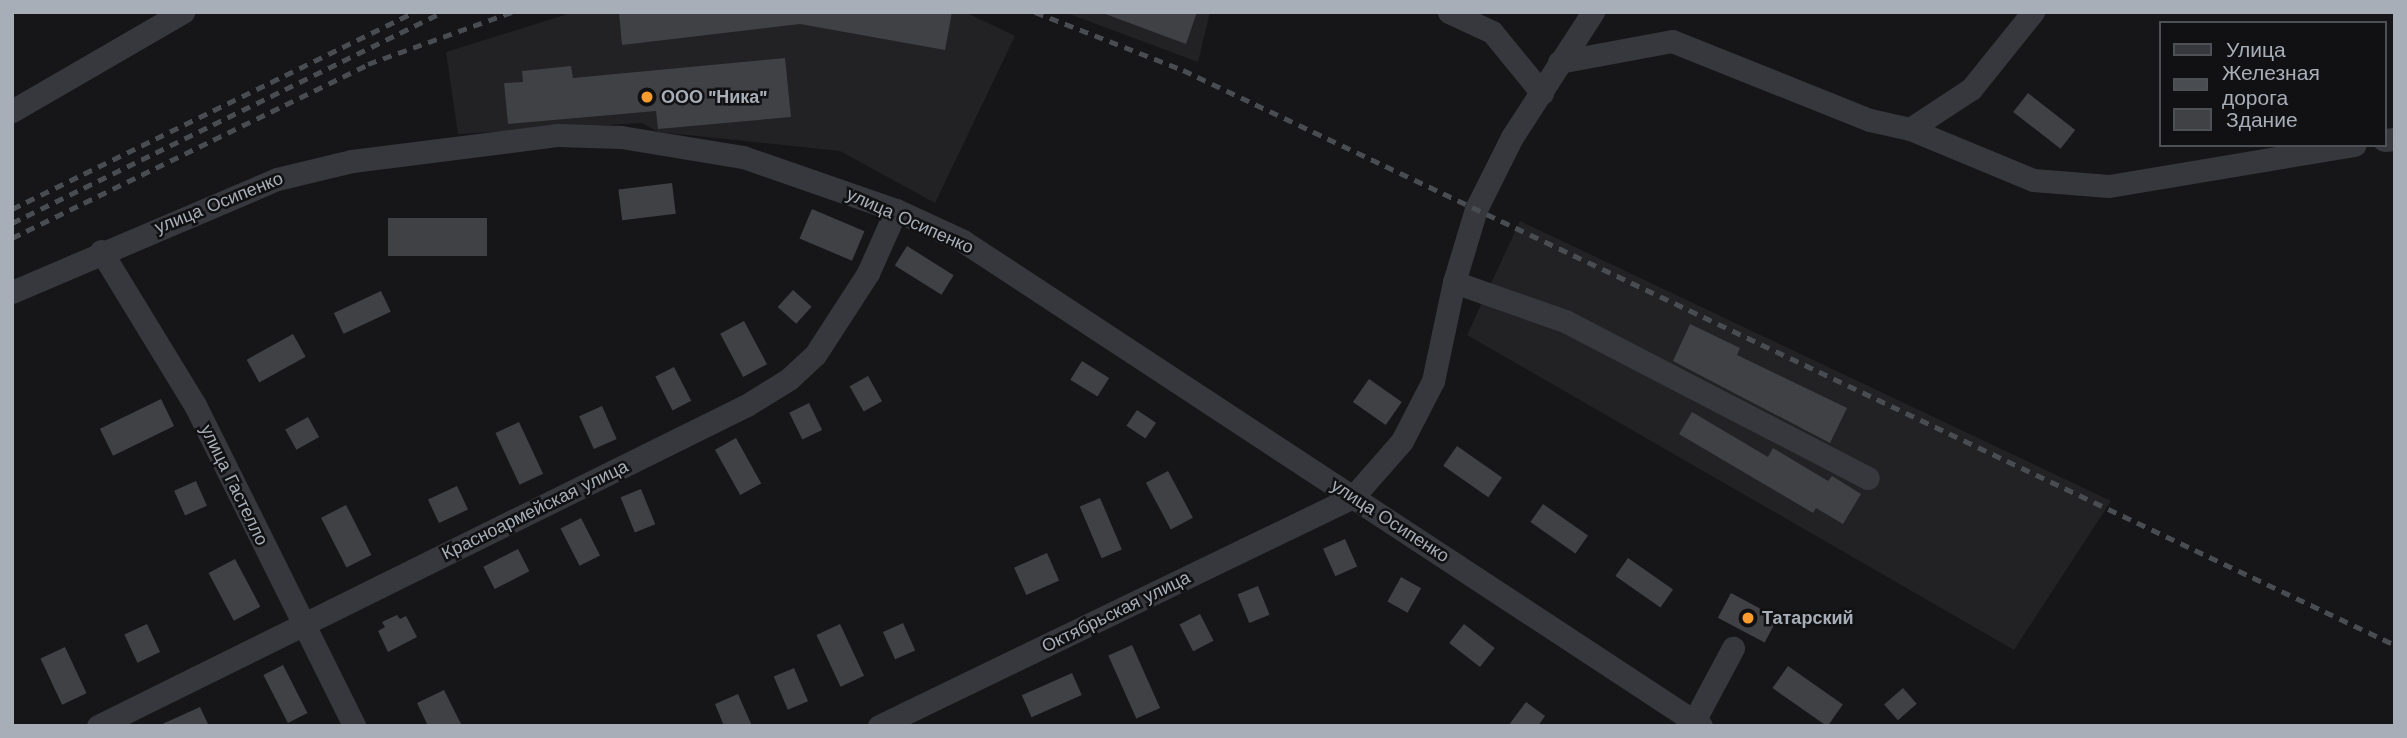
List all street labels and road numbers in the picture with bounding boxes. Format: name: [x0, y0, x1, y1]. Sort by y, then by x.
street label: улица Осипенко: [152, 167, 286, 239]
street label: улица Осипенко: [843, 183, 977, 259]
street label: улица Гастелло: [195, 421, 273, 549]
street label: Красноармейская улица: [438, 455, 632, 565]
street label: улица Осипенко: [1327, 475, 1453, 567]
street label: Октябрьская улица: [1038, 567, 1194, 657]

